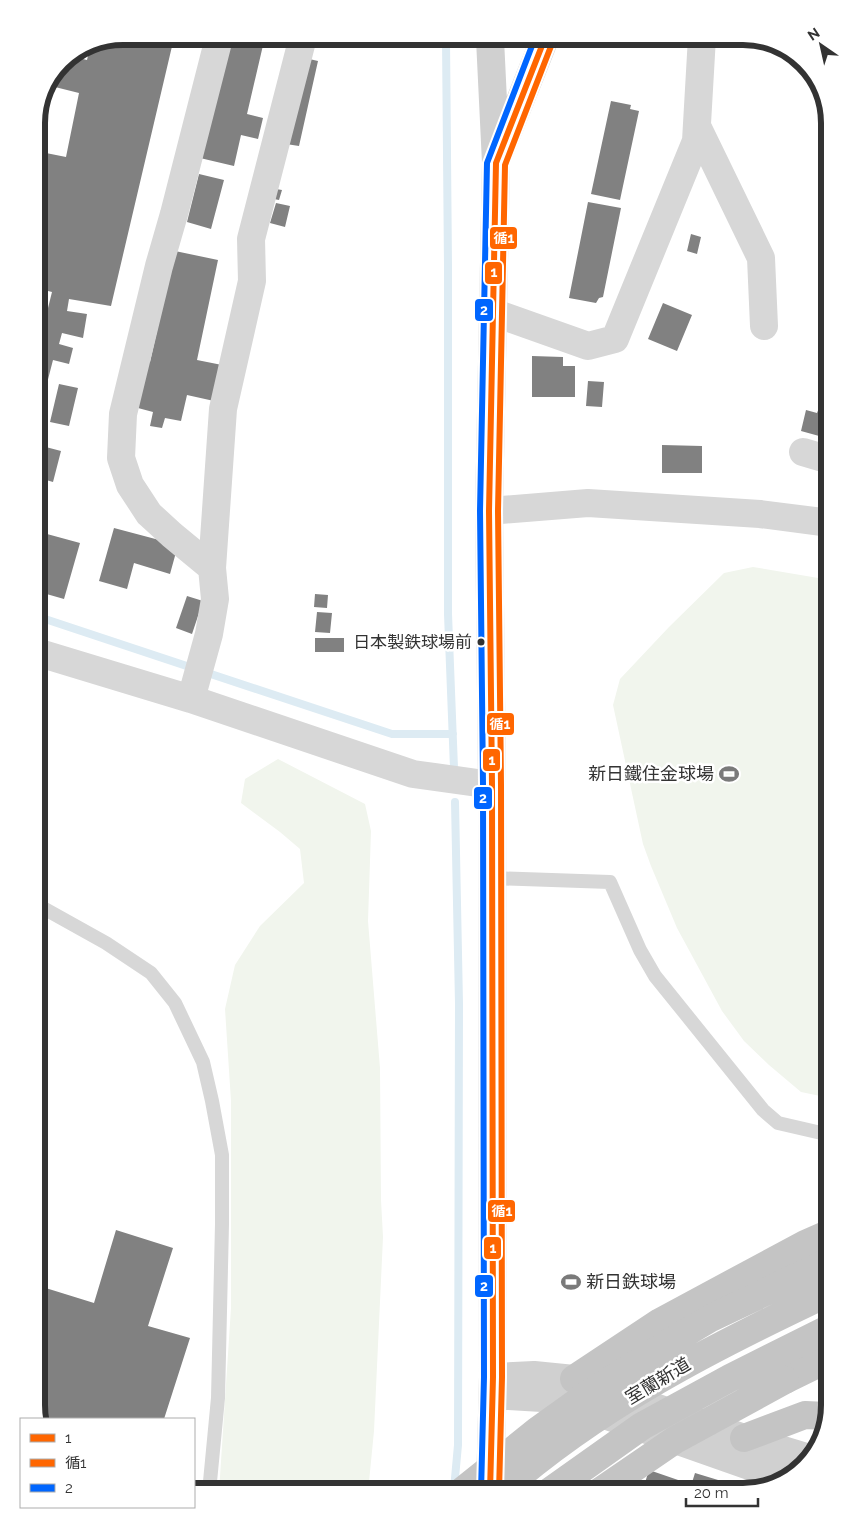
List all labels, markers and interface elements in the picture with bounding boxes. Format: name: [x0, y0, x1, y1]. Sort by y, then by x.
north arrow: [796, 20, 846, 70]
text: N: [805, 25, 823, 44]
line badge: 循1: [489, 226, 518, 250]
text: 循1: [494, 230, 515, 246]
line badge: 1: [484, 261, 503, 285]
text: 1: [491, 264, 498, 280]
line badge: 2: [474, 298, 494, 322]
text: 2: [480, 302, 488, 318]
place label: 日本製鉄球場前: [353, 632, 472, 652]
marker: 日本製鉄球場前: [476, 637, 486, 647]
line badge: 循1: [486, 712, 515, 736]
text: 循1: [490, 716, 511, 732]
line badge: 1: [482, 748, 501, 772]
text: 1: [489, 752, 496, 768]
place label: 新日鐵住金球場: [588, 763, 714, 784]
sports icon: 新日鐵住金球場: [718, 763, 740, 785]
line badge: 2: [473, 786, 493, 810]
text: 2: [479, 790, 487, 806]
line badge: 循1: [487, 1199, 516, 1223]
text: 循1: [492, 1203, 513, 1219]
line badge: 1: [483, 1236, 502, 1260]
text: 1: [490, 1240, 497, 1256]
sports icon: 新日鉄球場: [560, 1271, 582, 1293]
place label: 新日鉄球場: [586, 1271, 676, 1292]
line badge: 2: [474, 1274, 494, 1298]
text: 2: [480, 1278, 488, 1294]
street label: 室蘭新道: [621, 1353, 694, 1408]
legend: [20, 1418, 195, 1508]
text: 1: [65, 1429, 72, 1447]
text: 循1: [65, 1454, 87, 1472]
scale bar: [686, 1476, 758, 1508]
text: 2: [65, 1479, 73, 1497]
text: 20 m: [694, 1484, 729, 1502]

